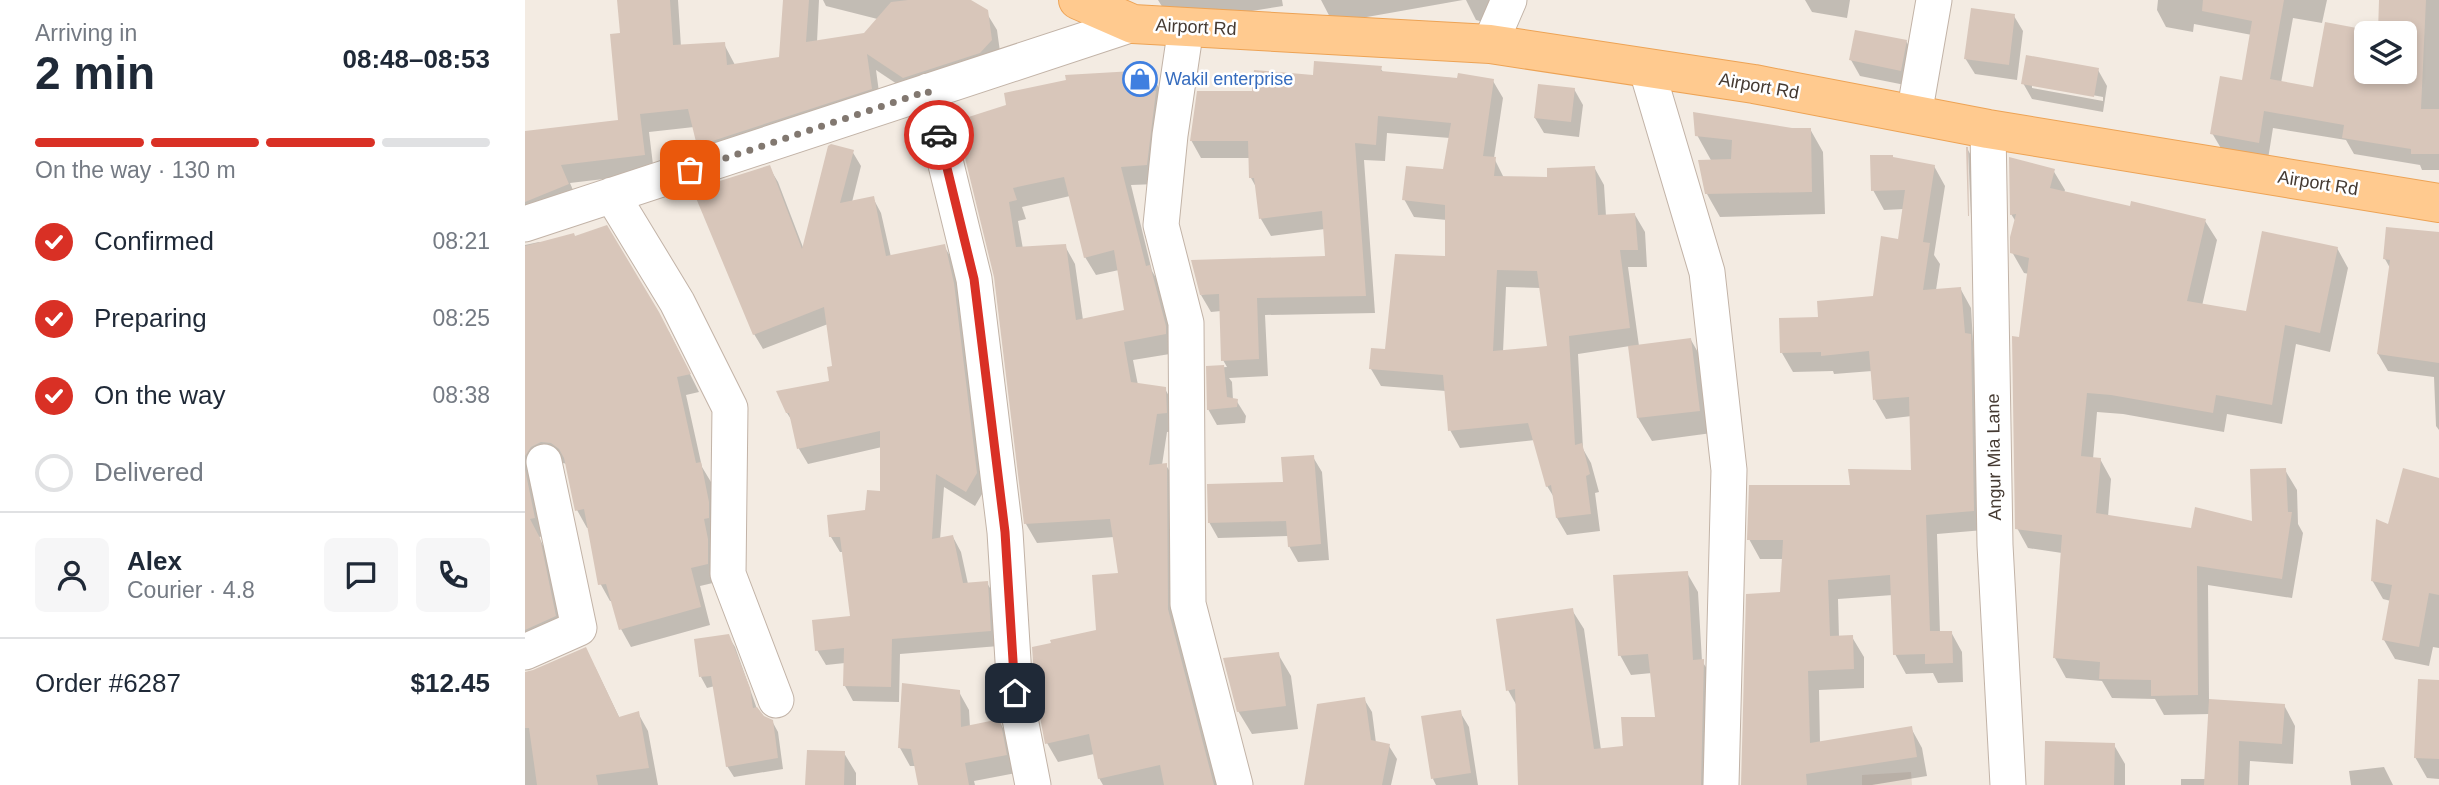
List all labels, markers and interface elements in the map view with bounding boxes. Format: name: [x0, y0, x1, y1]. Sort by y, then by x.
street label: Airport Rd: [1155, 15, 1237, 39]
text: Arriving in: [35, 20, 137, 46]
map controls: [2354, 21, 2417, 84]
button: layers: [2354, 21, 2417, 84]
text: 08:48–08:53: [343, 44, 490, 74]
text: 2 min: [35, 47, 155, 99]
shop icon: Wakil enterprise: [1121, 60, 1159, 98]
place label: Wakil enterprise: [1165, 69, 1293, 89]
street label: Airport Rd: [1717, 69, 1801, 103]
courier: [904, 100, 974, 170]
icon: car: [920, 116, 958, 154]
pin: [660, 140, 720, 200]
icon: bag: [671, 151, 709, 189]
text: On the way · 130 m: [35, 157, 236, 183]
street label: Airport Rd: [2276, 167, 2360, 199]
icon: check: [35, 223, 73, 261]
text: Confirmed: [94, 226, 214, 256]
text: 08:21: [432, 228, 490, 254]
icon: check: [35, 300, 73, 338]
text: Preparing: [94, 303, 207, 333]
text: 08:25: [432, 305, 490, 331]
icon: check: [35, 377, 73, 415]
text: On the way: [94, 380, 226, 410]
text: 08:38: [432, 382, 490, 408]
street label: Angur Mia Lane: [1983, 393, 2005, 521]
text: Delivered: [94, 457, 204, 487]
button: person: [35, 538, 109, 612]
button: chat: [324, 538, 398, 612]
button: phone: [416, 538, 490, 612]
text: Alex: [127, 546, 182, 576]
text: Courier · 4.8: [127, 577, 255, 603]
pin: [985, 663, 1045, 723]
text: Order #6287: [35, 668, 181, 698]
text: $12.45: [410, 668, 490, 698]
icon: home: [996, 674, 1034, 712]

